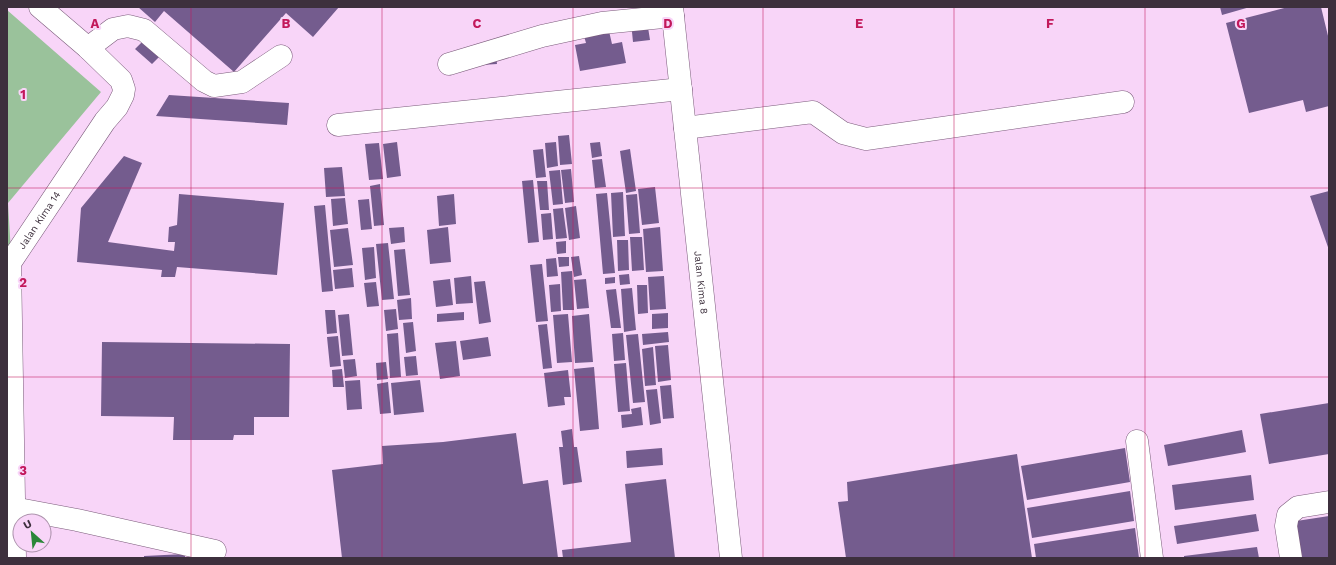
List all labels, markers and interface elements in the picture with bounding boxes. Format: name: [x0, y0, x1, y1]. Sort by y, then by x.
text: A: [91, 16, 100, 31]
text: B: [282, 16, 291, 31]
text: C: [473, 16, 482, 31]
text: D: [663, 16, 673, 31]
text: E: [855, 16, 863, 31]
text: F: [1046, 16, 1054, 31]
text: G: [1236, 16, 1246, 31]
text: 1: [20, 87, 26, 102]
street label: Jalan Kima 14: [16, 189, 62, 251]
street label: Jalan Kima 8: [693, 250, 710, 314]
text: 2: [19, 275, 27, 290]
text: 3: [19, 463, 27, 478]
north arrow: [12, 513, 52, 553]
text: U: [21, 517, 34, 532]

